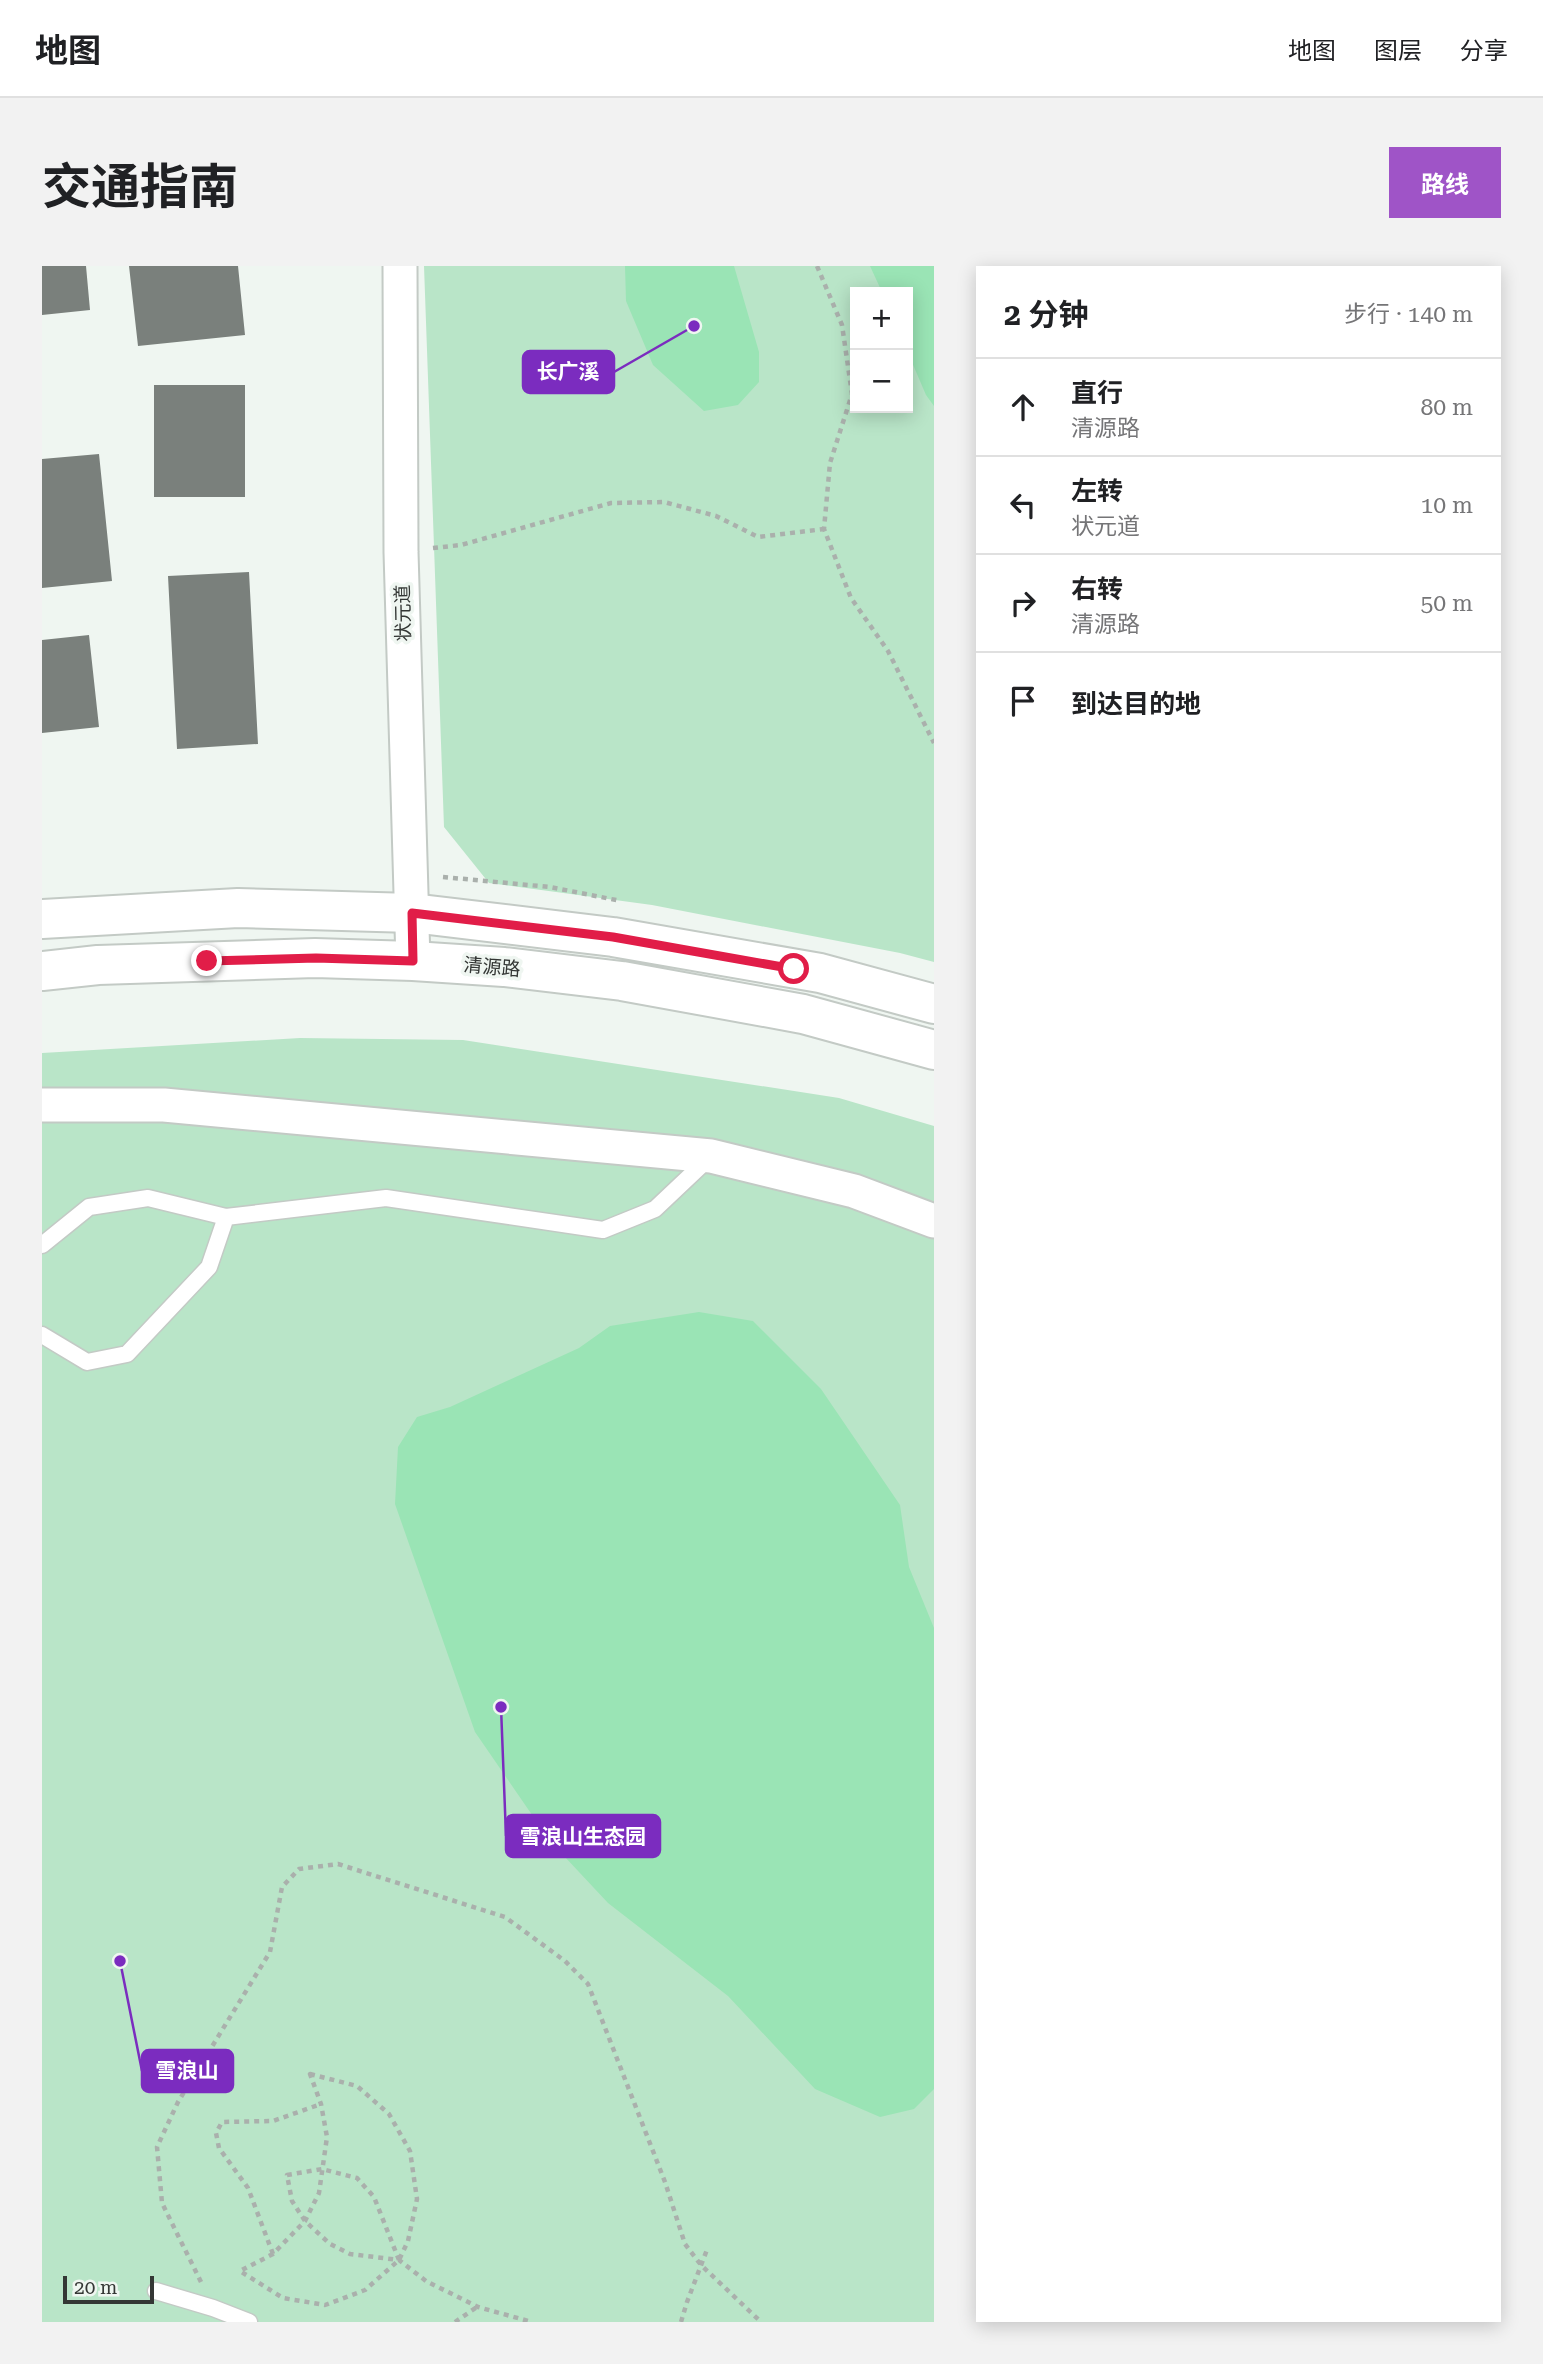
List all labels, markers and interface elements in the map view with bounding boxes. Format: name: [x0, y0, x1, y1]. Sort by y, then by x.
text: 地图: [35, 31, 101, 70]
text: 地图: [1288, 37, 1336, 65]
text: 图层: [1374, 37, 1422, 65]
text: 分享: [1460, 37, 1508, 65]
button: 路线: [1389, 147, 1501, 218]
text: 交通指南: [42, 159, 238, 216]
map controls: [850, 287, 913, 413]
button: +: [850, 287, 913, 350]
text: 2 分钟: [1004, 297, 1088, 332]
text: 步行 · 140 m: [1344, 301, 1473, 328]
button: −: [850, 350, 913, 413]
callout: 长广溪: [523, 351, 614, 393]
text: 长广溪: [537, 360, 600, 384]
text: 直行: [1071, 378, 1123, 408]
icon: ahead: [1004, 388, 1042, 426]
text: 80 m: [1420, 394, 1473, 421]
text: 清源路: [1071, 415, 1140, 442]
text: 左转: [1071, 476, 1123, 506]
icon: left: [1004, 486, 1042, 524]
text: 10 m: [1420, 492, 1473, 519]
text: 状元道: [1071, 513, 1140, 540]
text: 右转: [1071, 574, 1123, 604]
street label: 状元道: [391, 584, 415, 642]
icon: right: [1004, 584, 1042, 622]
text: 50 m: [1420, 590, 1473, 617]
text: 清源路: [1071, 611, 1140, 638]
icon: arrive: [1004, 682, 1042, 720]
text: 到达目的地: [1071, 689, 1201, 719]
route end: [191, 945, 222, 976]
street label: 清源路: [463, 953, 521, 981]
route start: [778, 953, 809, 984]
callout: 雪浪山生态园: [506, 1815, 660, 1857]
text: 雪浪山生态园: [520, 1825, 646, 1849]
callout: 雪浪山: [142, 2050, 233, 2092]
text: 雪浪山: [156, 2059, 219, 2083]
scale bar: [63, 2273, 154, 2305]
text: 20 m: [74, 2276, 117, 2299]

